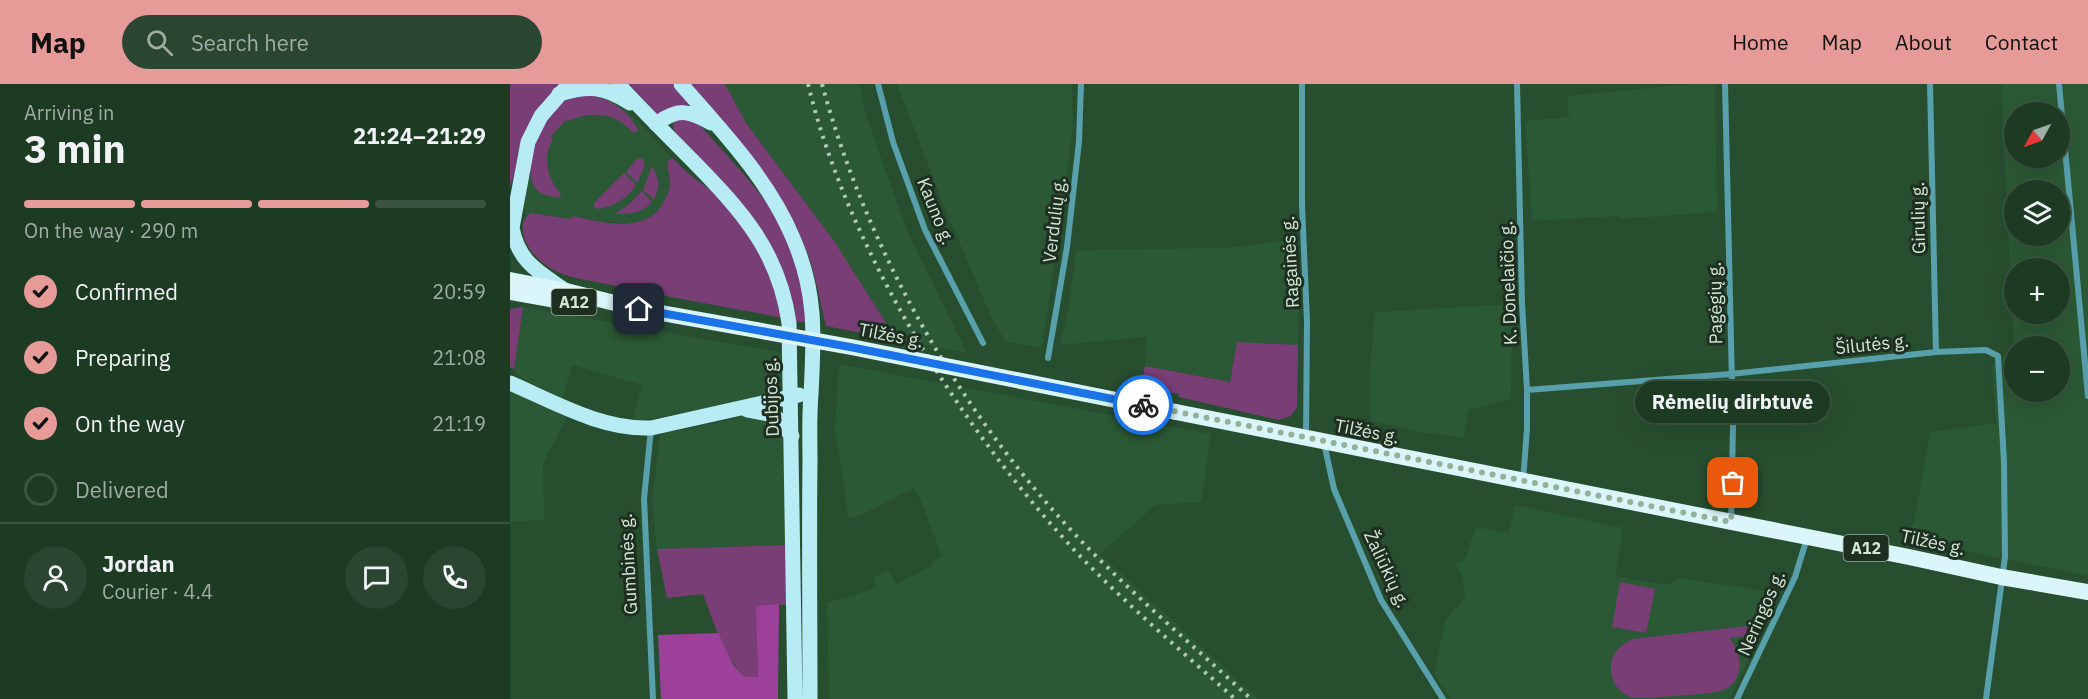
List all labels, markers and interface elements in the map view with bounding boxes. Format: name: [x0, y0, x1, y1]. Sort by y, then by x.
search box: [122, 15, 542, 69]
text: Map: [30, 24, 86, 61]
icon: search: [143, 26, 176, 59]
text: Search here: [191, 28, 309, 57]
text: Home: [1732, 28, 1789, 56]
text: Map: [1822, 28, 1862, 56]
text: About: [1895, 28, 1952, 56]
text: Contact: [1985, 28, 2058, 56]
text: Arriving in: [24, 99, 114, 126]
north arrow: [2004, 102, 2070, 168]
map controls: [2004, 102, 2070, 402]
text: 21:24–21:29: [353, 121, 486, 150]
text: 3 min: [24, 123, 126, 174]
street label: Kauno g.: [912, 174, 960, 248]
street label: Verdulių g.: [1037, 176, 1071, 264]
button: layers: [2004, 180, 2070, 246]
street label: Girulių g.: [1906, 182, 1930, 254]
street label: Ragainės g.: [1276, 215, 1304, 309]
text: On the way · 290 m: [24, 217, 198, 244]
street label: K. Donelaičio g.: [1494, 220, 1522, 346]
button: +: [2004, 258, 2070, 324]
street label: Pagėgių g.: [1703, 261, 1727, 345]
icon: check: [24, 275, 57, 308]
text: Confirmed: [75, 277, 178, 306]
text: 20:59: [432, 278, 486, 305]
pin: [613, 283, 664, 334]
road number: A12: [552, 289, 596, 315]
icon: home: [622, 292, 655, 325]
street label: Tilžės g.: [857, 317, 925, 353]
street label: Šilutės g.: [1834, 328, 1910, 359]
button: −: [2004, 336, 2070, 402]
icon: check: [24, 341, 57, 374]
text: Preparing: [75, 343, 170, 372]
text: 21:08: [432, 344, 486, 371]
street label: Dubijos g.: [758, 357, 784, 437]
courier: [1113, 375, 1173, 435]
callout: Rėmelių dirbtuvė: [1636, 381, 1830, 423]
text: Rėmelių dirbtuvė: [1652, 388, 1813, 415]
icon: bike: [1127, 389, 1160, 422]
icon: check: [24, 407, 57, 440]
text: On the way: [75, 409, 185, 438]
text: 21:19: [432, 410, 486, 437]
street label: Tilžės g.: [1333, 413, 1401, 449]
pin: [1707, 457, 1758, 508]
icon: bag: [1716, 466, 1749, 499]
text: Delivered: [75, 475, 169, 504]
street label: Gumbinės g.: [614, 513, 642, 615]
street label: Tilžės g.: [1899, 524, 1967, 560]
street label: Žaliūkių g.: [1359, 527, 1415, 611]
road number: A12: [1844, 535, 1888, 561]
button: person: [24, 546, 87, 609]
button: chat: [345, 546, 408, 609]
button: phone: [423, 546, 486, 609]
text: Jordan: [102, 549, 175, 578]
street label: Neringos g.: [1732, 567, 1790, 659]
text: Courier · 4.4: [102, 578, 213, 605]

